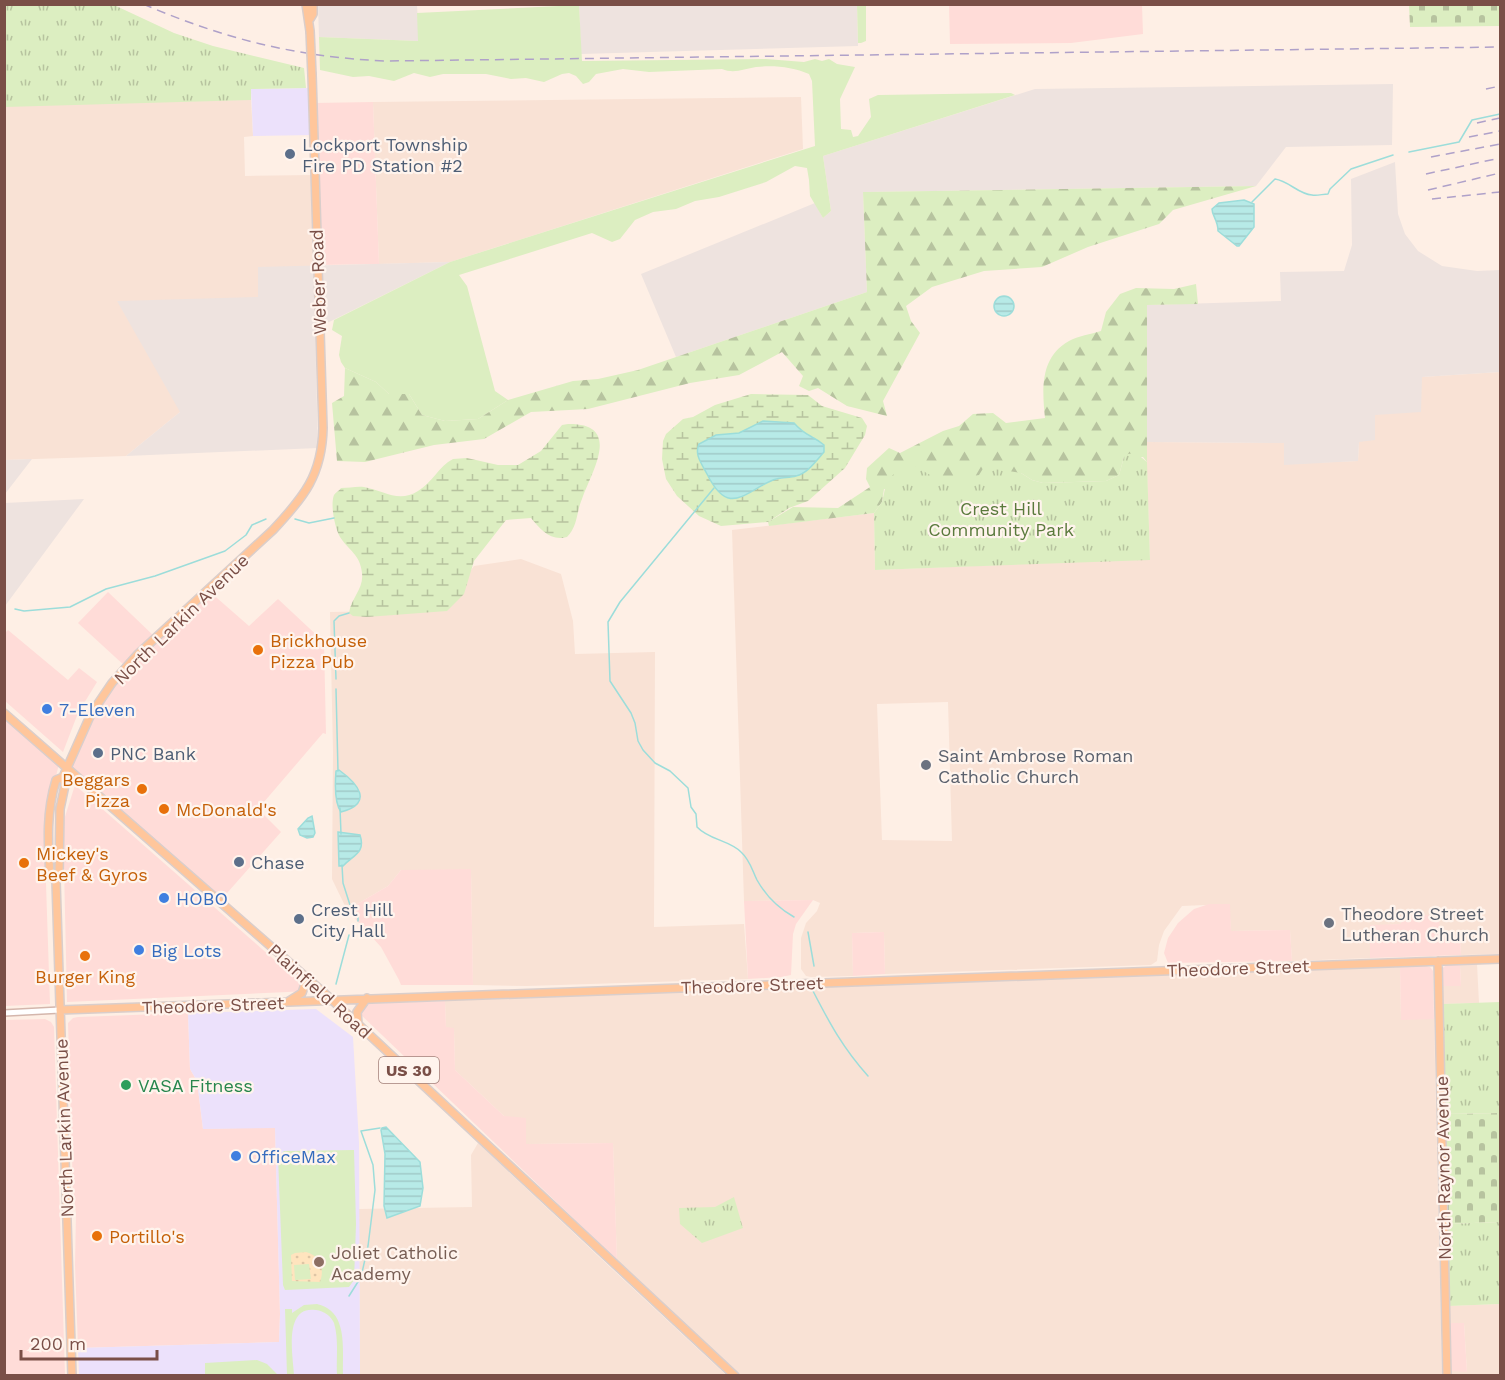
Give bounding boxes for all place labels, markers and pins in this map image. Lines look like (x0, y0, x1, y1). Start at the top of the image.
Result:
place label: Lockport Township Fire PD Station #2 (302, 134, 468, 176)
marker: Lockport Township Fire PD Station #2 (283, 147, 297, 161)
place label: Brickhouse Pizza Pub (270, 630, 367, 672)
marker: Brickhouse Pizza Pub (251, 643, 265, 657)
place label: 7-Eleven (59, 699, 135, 720)
marker: 7-Eleven (40, 702, 54, 716)
place label: PNC Bank (110, 743, 196, 764)
place label: Saint Ambrose Roman Catholic Church (938, 745, 1133, 787)
marker: PNC Bank (91, 746, 105, 760)
marker: Saint Ambrose Roman Catholic Church (919, 758, 933, 772)
place label: Beggars Pizza (62, 769, 130, 811)
marker: Beggars Pizza (135, 782, 149, 796)
place label: McDonald's (176, 799, 277, 820)
marker: McDonald's (157, 802, 171, 816)
place label: Mickey's Beef & Gyros (36, 843, 148, 885)
place label: Chase (251, 852, 305, 873)
marker: Chase (232, 855, 246, 869)
marker: Mickey's Beef & Gyros (17, 856, 31, 870)
place label: HOBO (176, 888, 228, 909)
marker: HOBO (157, 891, 171, 905)
place label: Crest Hill City Hall (311, 899, 393, 941)
place label: Theodore Street Lutheran Church (1341, 903, 1489, 945)
marker: Crest Hill City Hall (292, 912, 306, 926)
marker: Theodore Street Lutheran Church (1322, 916, 1336, 930)
place label: Big Lots (151, 940, 221, 961)
marker: Big Lots (132, 943, 146, 957)
marker: Burger King (78, 949, 92, 963)
place label: Burger King (35, 966, 135, 987)
place label: VASA Fitness (138, 1075, 253, 1096)
marker: VASA Fitness (119, 1078, 133, 1092)
place label: OfficeMax (248, 1146, 336, 1167)
marker: OfficeMax (229, 1149, 243, 1163)
place label: Portillo's (109, 1226, 185, 1247)
marker: Portillo's (90, 1229, 104, 1243)
place label: Joliet Catholic Academy (331, 1242, 458, 1284)
marker: Joliet Catholic Academy (312, 1255, 326, 1269)

